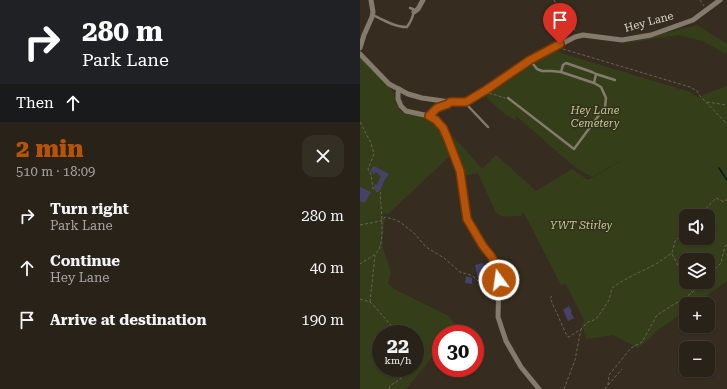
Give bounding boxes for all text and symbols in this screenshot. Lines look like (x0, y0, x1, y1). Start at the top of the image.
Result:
pin (543, 3, 577, 44)
icon: arrive (549, 9, 571, 31)
street label: Hey Lane (623, 9, 675, 35)
text: 280 m (82, 15, 163, 48)
icon: right (16, 16, 68, 68)
text: Park Lane (82, 49, 169, 70)
icon: ahead (62, 92, 84, 114)
text: Then (16, 94, 54, 112)
park label: Hey Lane Cemetery (570, 104, 620, 130)
text: 2 min (16, 135, 83, 163)
button: close (302, 135, 344, 177)
text: 510 m · 18:09 (16, 164, 95, 179)
text: Turn right (50, 200, 129, 218)
icon: right (16, 205, 38, 227)
text: 280 m (301, 207, 344, 225)
map controls (679, 209, 715, 377)
button: sound (679, 209, 715, 245)
text: Park Lane (50, 218, 113, 233)
park label: YWT Stirley (550, 219, 613, 232)
text: Continue (50, 252, 120, 270)
button: layers (679, 253, 715, 289)
icon: ahead (16, 257, 38, 279)
text: 40 m (310, 259, 344, 277)
position arrow (478, 259, 520, 301)
text: Hey Lane (50, 270, 109, 285)
button: + (679, 297, 715, 333)
icon: arrive (16, 309, 38, 331)
text: Arrive at destination (50, 311, 206, 329)
text: 190 m (301, 311, 344, 329)
speed limit sign: 30 (432, 325, 484, 377)
text: 22 (387, 334, 409, 358)
button: − (679, 341, 715, 377)
text: km/h (385, 355, 411, 366)

